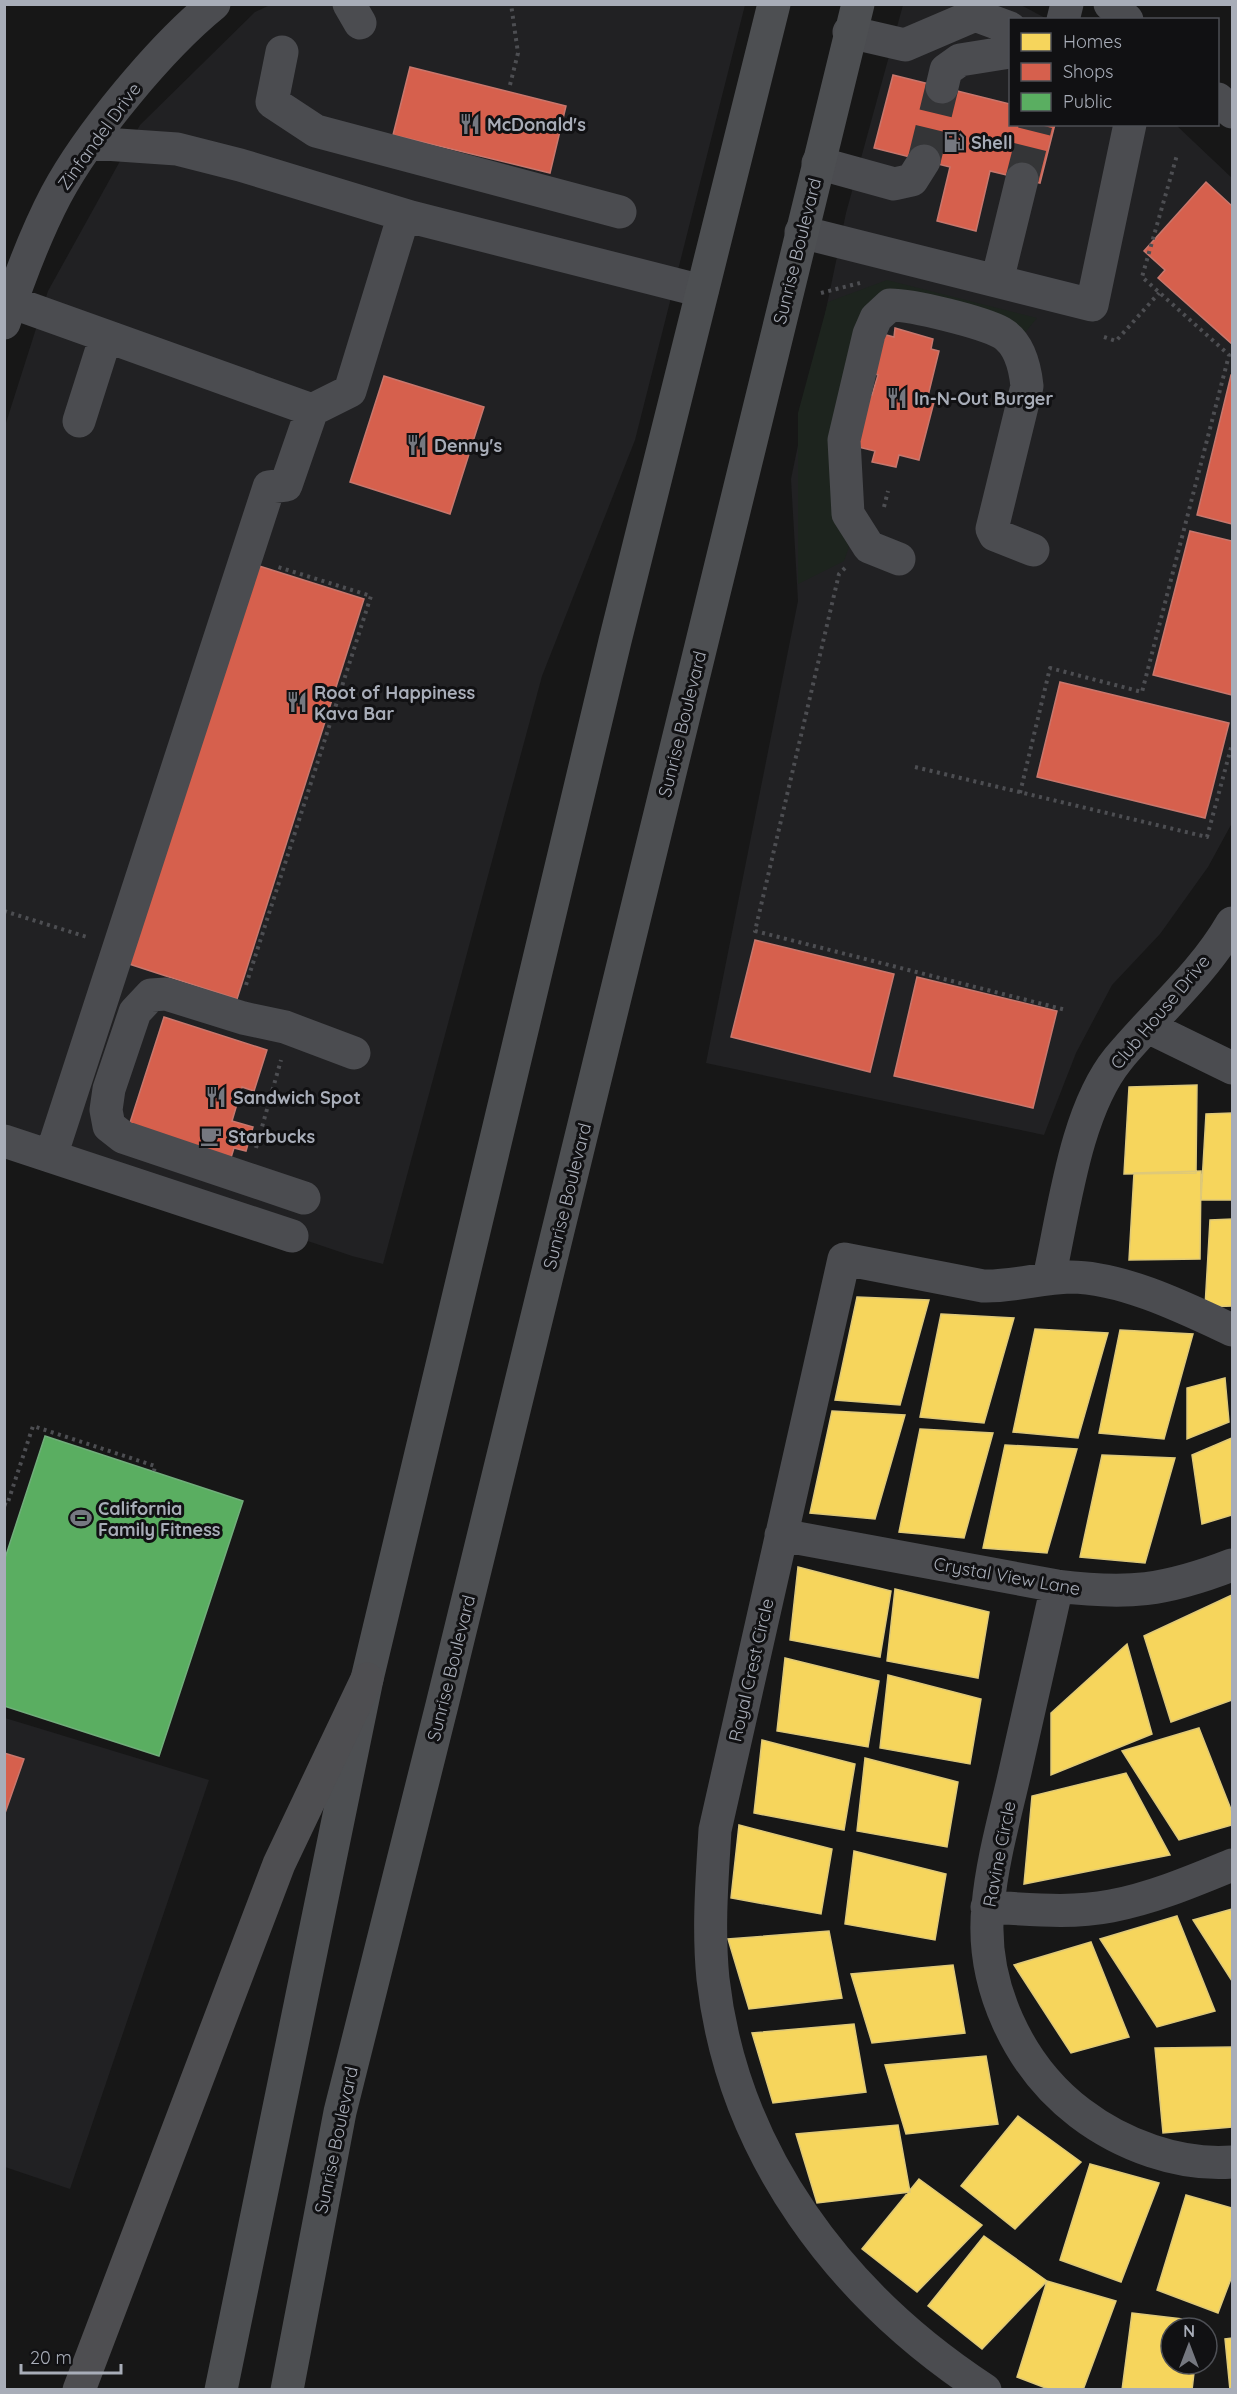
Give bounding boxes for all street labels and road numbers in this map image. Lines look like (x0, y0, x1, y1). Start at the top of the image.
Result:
street label: Zinfandel Drive (52, 78, 146, 194)
street label: Sunrise Boulevard (768, 176, 826, 326)
street label: Sunrise Boulevard (653, 649, 711, 799)
street label: Club House Drive (1105, 950, 1215, 1074)
street label: Sunrise Boulevard (538, 1121, 596, 1271)
street label: Crystal View Lane (932, 1552, 1082, 1600)
street label: Sunrise Boulevard (422, 1593, 480, 1743)
street label: Royal Crest Circle (723, 1596, 779, 1744)
street label: Ravine Circle (977, 1799, 1021, 1909)
street label: Sunrise Boulevard (309, 2064, 363, 2216)

